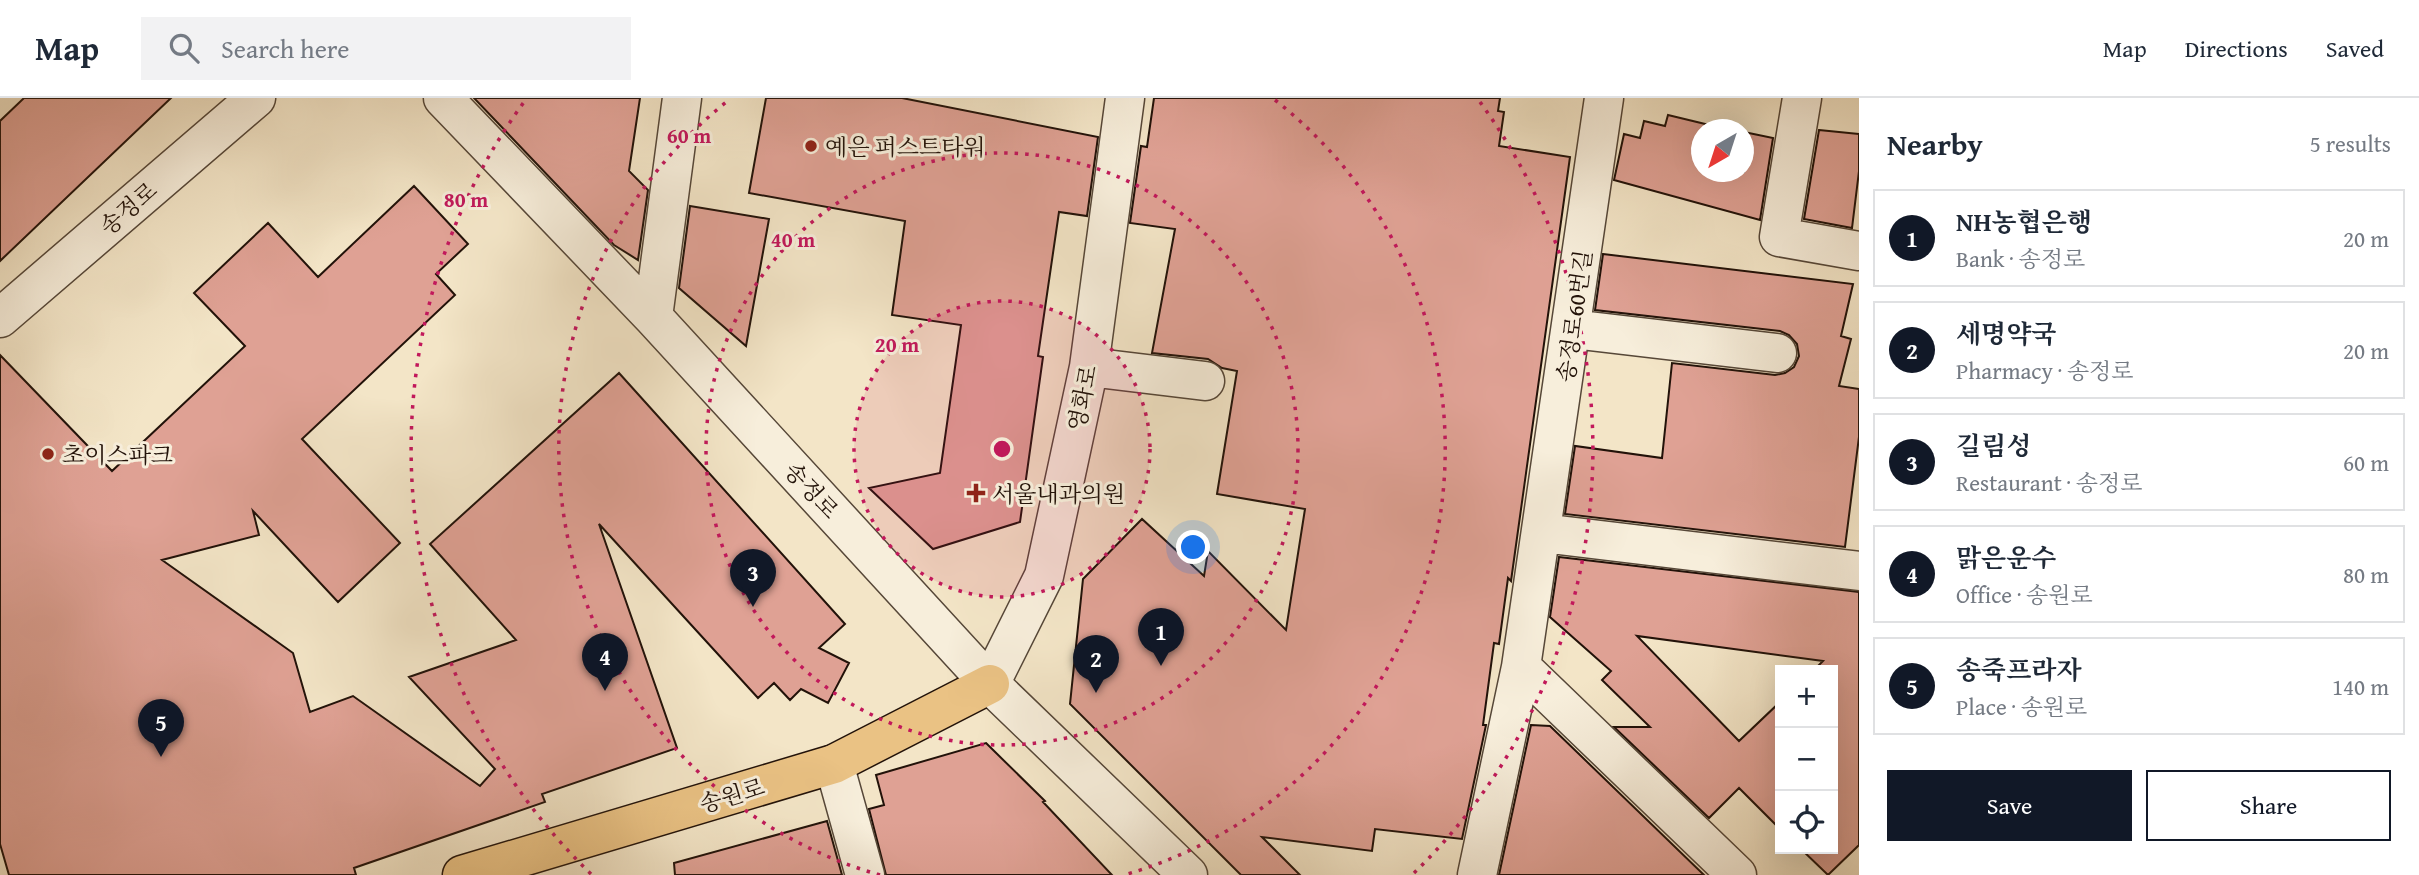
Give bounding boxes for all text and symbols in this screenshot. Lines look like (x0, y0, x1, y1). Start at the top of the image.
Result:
search box (141, 17, 631, 80)
text: Map (35, 24, 99, 72)
icon: search (165, 29, 203, 67)
text: Search here (221, 29, 349, 68)
text: Map (2103, 31, 2147, 66)
text: Directions (2185, 31, 2288, 66)
text: Saved (2326, 31, 2384, 66)
north arrow (1691, 119, 1754, 182)
text: 60 m (667, 120, 711, 151)
text: Nearby (1887, 122, 1983, 166)
text: 5 results (2310, 127, 2391, 160)
place label: 예은 퍼스트타워 (825, 130, 986, 163)
marker: 예은 퍼스트타워 (803, 138, 819, 154)
street label: 송정로 (92, 174, 164, 242)
text: 80 m (444, 184, 488, 215)
text: NH농협은행 (1956, 202, 2092, 241)
text: 1 (1906, 222, 1918, 255)
text: 20 m (2343, 222, 2389, 255)
text: 40 m (771, 224, 815, 255)
text: Bank · 송정로 (1956, 242, 2085, 275)
street label: 송정로60번길 (1548, 248, 1600, 384)
text: 세명약국 (1956, 314, 2056, 353)
text: 20 m (875, 329, 919, 360)
text: 2 (1906, 334, 1918, 367)
text: 20 m (2343, 334, 2389, 367)
text: Pharmacy · 송정로 (1956, 354, 2134, 387)
street label: 영화로 (1059, 362, 1105, 434)
text: 길림성 (1956, 426, 2031, 465)
centre of rings (990, 437, 1014, 461)
place label: 초이스파크 (62, 438, 173, 471)
marker: 초이스파크 (40, 446, 56, 462)
text: 3 (1906, 446, 1918, 479)
text: 60 m (2343, 446, 2389, 479)
street label: 송정로 (777, 454, 847, 526)
text: Restaurant · 송정로 (1956, 466, 2142, 499)
place label: 서울내과의원 (992, 477, 1125, 510)
marker: 서울내과의원 (966, 483, 986, 503)
your location (1176, 530, 1210, 564)
text: 맑은운수 (1956, 538, 2056, 577)
pin: 3 (730, 549, 776, 607)
text: 4 (1906, 558, 1918, 591)
text: 80 m (2343, 558, 2389, 591)
text: Office · 송원로 (1956, 578, 2093, 611)
pin: 1 (1138, 608, 1184, 666)
pin: 4 (582, 633, 628, 691)
pin: 2 (1073, 635, 1119, 693)
text: 송죽프라자 (1956, 650, 2082, 689)
map controls (1775, 665, 1838, 854)
button: + (1775, 665, 1838, 728)
text: 5 (1906, 670, 1918, 703)
text: 140 m (2332, 670, 2389, 703)
text: Place · 송원로 (1956, 690, 2087, 723)
pin: 5 (138, 699, 184, 757)
button: − (1775, 728, 1838, 791)
street label: 송원로 (695, 769, 769, 821)
button: Save (1887, 770, 2132, 841)
button: Share (2146, 770, 2391, 841)
button: locate (1775, 791, 1838, 854)

